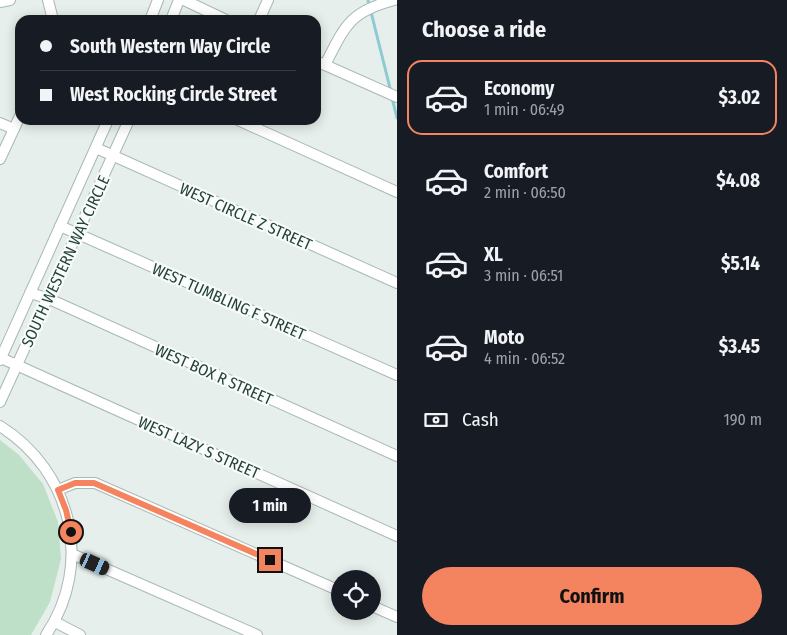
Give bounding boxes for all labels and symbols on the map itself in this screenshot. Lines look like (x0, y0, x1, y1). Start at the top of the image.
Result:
street label: SOUTH WESTERN WAY CIRCLE (17, 172, 114, 350)
street label: WEST CIRCLE Z STREET (177, 179, 315, 254)
street label: WEST TUMBLING F STREET (149, 259, 309, 344)
street label: WEST BOX R STREET (152, 340, 276, 409)
street label: WEST LAZY S STREET (135, 412, 263, 483)
callout: 1 min (229, 488, 311, 522)
route start (60, 521, 82, 543)
route end (259, 549, 281, 571)
car (78, 551, 111, 577)

